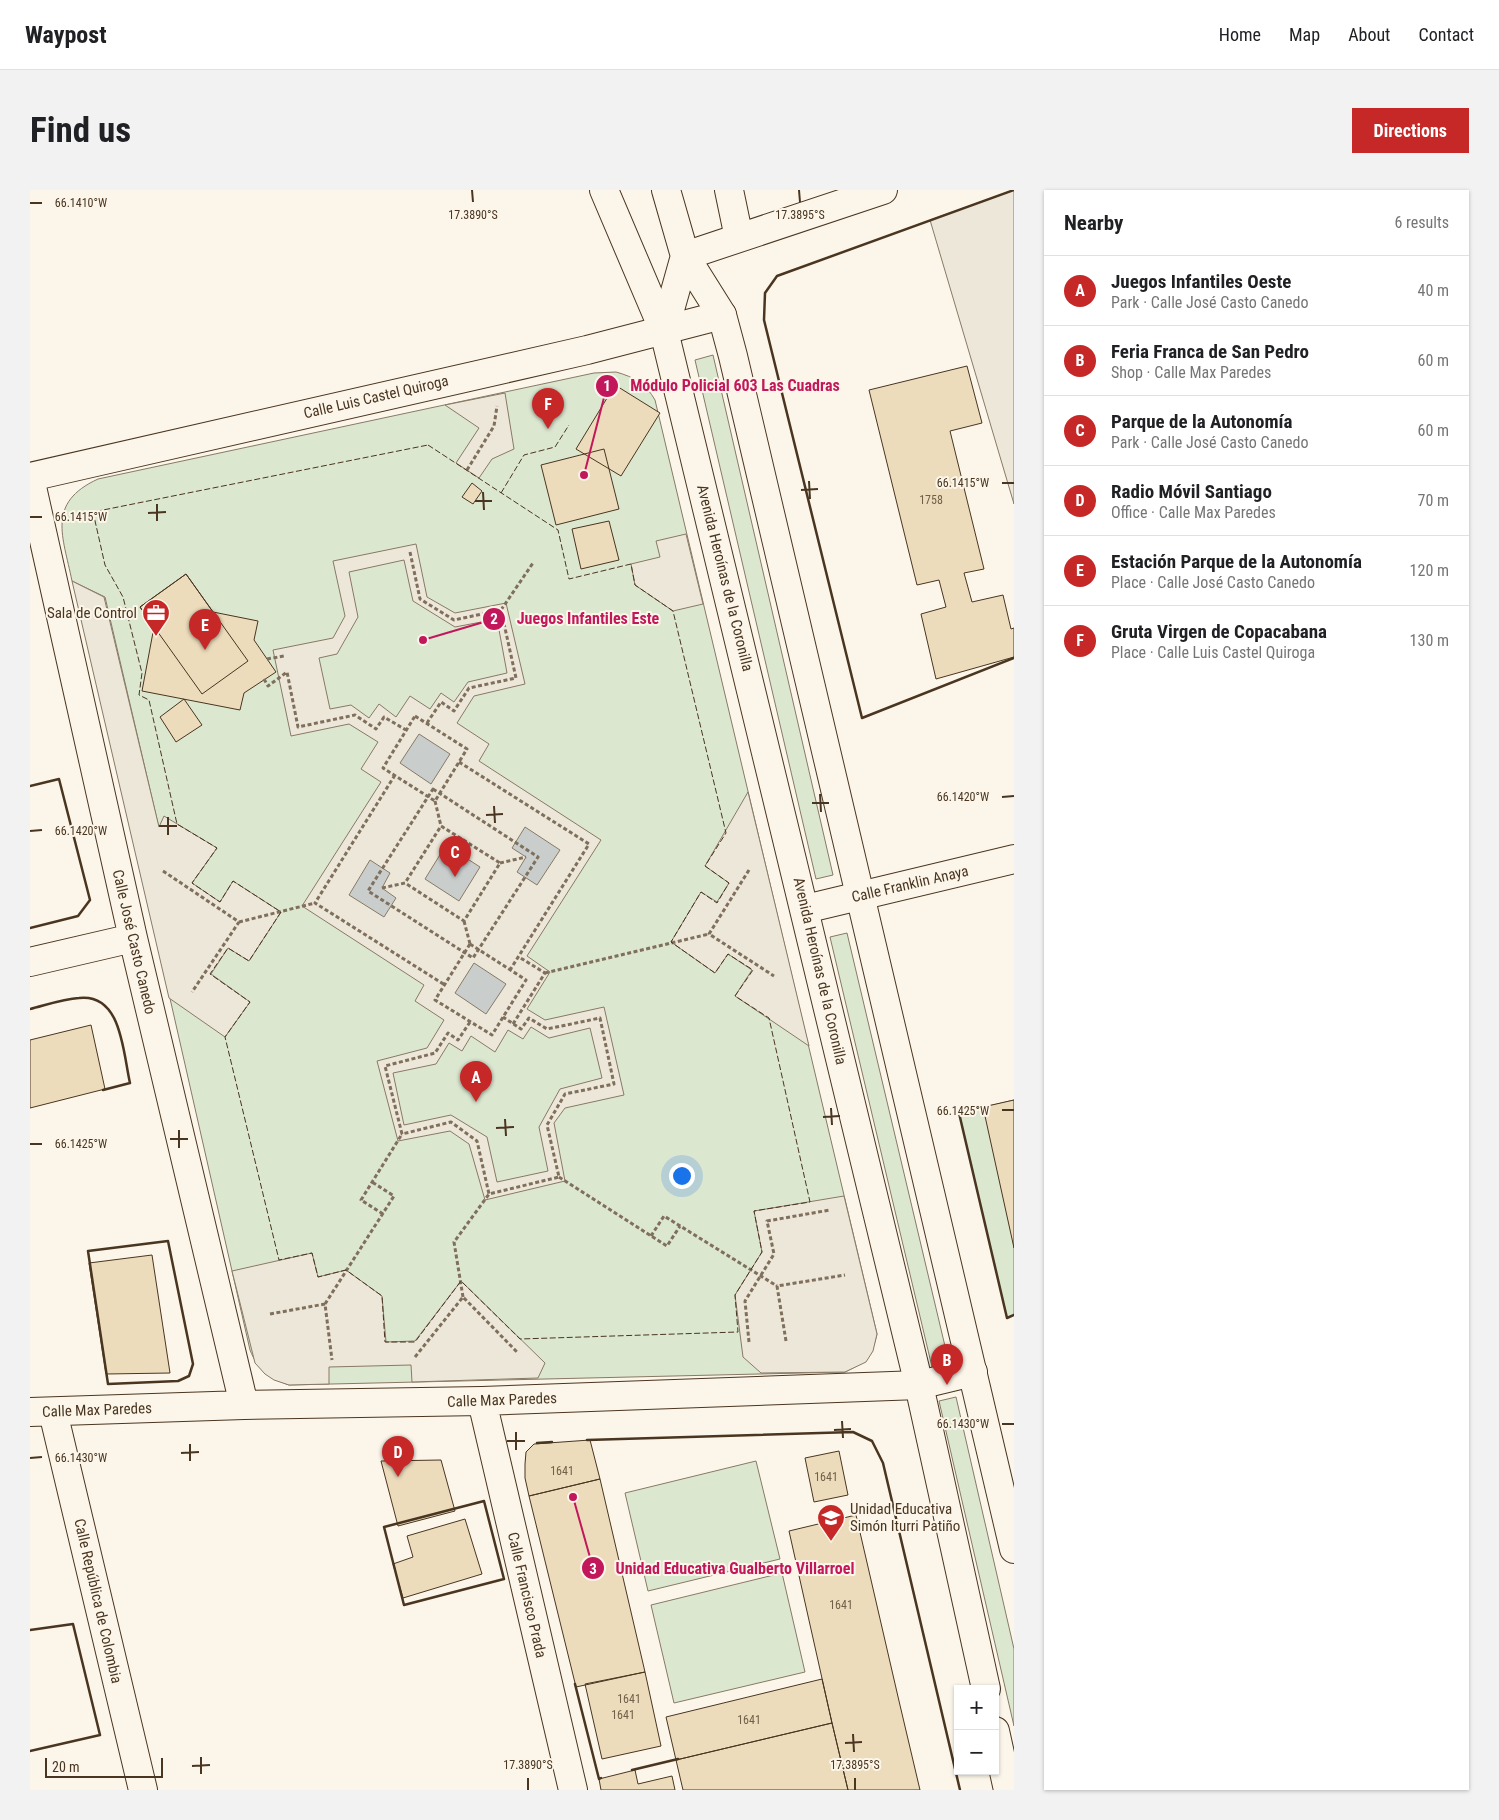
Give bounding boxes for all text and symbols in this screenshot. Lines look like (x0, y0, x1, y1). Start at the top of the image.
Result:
text: Waypost (25, 21, 107, 49)
text: Home (1219, 24, 1261, 45)
text: Map (1289, 24, 1320, 45)
text: About (1348, 24, 1390, 45)
text: Contact (1418, 24, 1474, 45)
button: Directions (1352, 108, 1469, 153)
text: Find us (30, 110, 131, 151)
text: 66.1410°W (55, 196, 107, 210)
text: 17.3890°S (448, 208, 498, 222)
text: 17.3895°S (775, 208, 825, 222)
text: Nearby (1064, 211, 1123, 235)
text: 6 results (1394, 213, 1449, 232)
text: Juegos Infantiles Oeste (1111, 270, 1291, 293)
text: A (1075, 281, 1085, 300)
text: 40 m (1417, 281, 1449, 300)
text: Park · Calle José Casto Canedo (1111, 293, 1309, 312)
text: Feria Franca de San Pedro (1111, 340, 1309, 363)
text: B (1076, 351, 1084, 370)
text: 60 m (1417, 351, 1449, 370)
text: Shop · Calle Max Paredes (1111, 363, 1271, 382)
callout: Módulo Policial 603 Las Cuadras (595, 370, 850, 401)
street label: Calle Luis Castel Quiroga (302, 372, 450, 422)
text: Módulo Policial 603 Las Cuadras (630, 376, 840, 395)
text: 1 (603, 377, 611, 395)
pin: F (532, 388, 564, 429)
text: Parque de la Autonomía (1111, 410, 1292, 433)
text: C (1075, 421, 1085, 440)
text: 60 m (1417, 421, 1449, 440)
text: Park · Calle José Casto Canedo (1111, 433, 1309, 452)
text: 66.1415°W (937, 476, 989, 490)
text: Radio Móvil Santiago (1111, 480, 1272, 503)
street label: Avenida Heroínas de la Coronilla (693, 483, 757, 673)
text: D (1075, 491, 1085, 510)
text: 70 m (1417, 491, 1449, 510)
house number: 1758 (919, 493, 943, 507)
text: Office · Calle Max Paredes (1111, 503, 1276, 522)
text: 66.1415°W (55, 510, 107, 524)
text: Estación Parque de la Autonomía (1111, 550, 1362, 573)
text: E (1076, 561, 1084, 580)
text: 120 m (1410, 561, 1449, 580)
text: Place · Calle José Casto Canedo (1111, 573, 1315, 592)
office icon: Sala de Control (141, 598, 171, 637)
callout: Juegos Infantiles Este (482, 603, 669, 634)
place label: Sala de Control (47, 604, 137, 622)
pin: E (189, 609, 221, 650)
text: Juegos Infantiles Este (517, 609, 660, 628)
text: 2 (490, 610, 498, 628)
text: Gruta Virgen de Copacabana (1111, 620, 1327, 643)
text: F (1076, 631, 1084, 650)
text: 130 m (1410, 631, 1449, 650)
text: Place · Calle Luis Castel Quiroga (1111, 643, 1315, 662)
text: 66.1420°W (937, 790, 989, 804)
text: 66.1420°W (55, 824, 107, 838)
pin: C (439, 836, 471, 877)
street label: Calle Franklin Anaya (850, 862, 970, 906)
street label: Calle José Casto Canedo (109, 868, 159, 1016)
street label: Avenida Heroínas de la Coronilla (790, 876, 850, 1066)
pin: A (460, 1061, 492, 1102)
text: 66.1425°W (937, 1104, 989, 1118)
text: 66.1425°W (55, 1137, 107, 1151)
your location (669, 1163, 695, 1189)
pin: B (931, 1344, 963, 1385)
street label: Calle Max Paredes (447, 1389, 557, 1411)
street label: Calle Max Paredes (42, 1399, 152, 1421)
text: 66.1430°W (937, 1417, 989, 1431)
pin: D (382, 1436, 414, 1477)
text: 66.1430°W (55, 1451, 107, 1465)
house number: 1641 (550, 1464, 574, 1478)
house number: 1641 (814, 1470, 838, 1484)
place label: Unidad Educativa Simón Iturri Patiño (850, 1500, 960, 1535)
school or university icon: Unidad Educativa Simón Iturri Patiño (816, 1503, 846, 1542)
street label: Calle República de Colombia (70, 1517, 126, 1685)
street label: Calle Francisco Prada (504, 1530, 550, 1660)
callout: Unidad Educativa Gualberto Villarroel (580, 1553, 864, 1584)
text: Unidad Educativa Gualberto Villarroel (616, 1559, 854, 1578)
text: 3 (589, 1560, 597, 1578)
house number: 1641 (829, 1598, 853, 1612)
map controls (954, 1685, 999, 1775)
button: + (954, 1685, 999, 1730)
house number: 1641 (617, 1692, 641, 1706)
house number: 1641 (611, 1708, 635, 1722)
house number: 1641 (737, 1713, 761, 1727)
button: − (954, 1730, 999, 1775)
scale bar (45, 1755, 162, 1778)
text: 17.3890°S (503, 1758, 553, 1772)
text: 17.3895°S (830, 1758, 880, 1772)
text: 20 m (52, 1759, 80, 1775)

